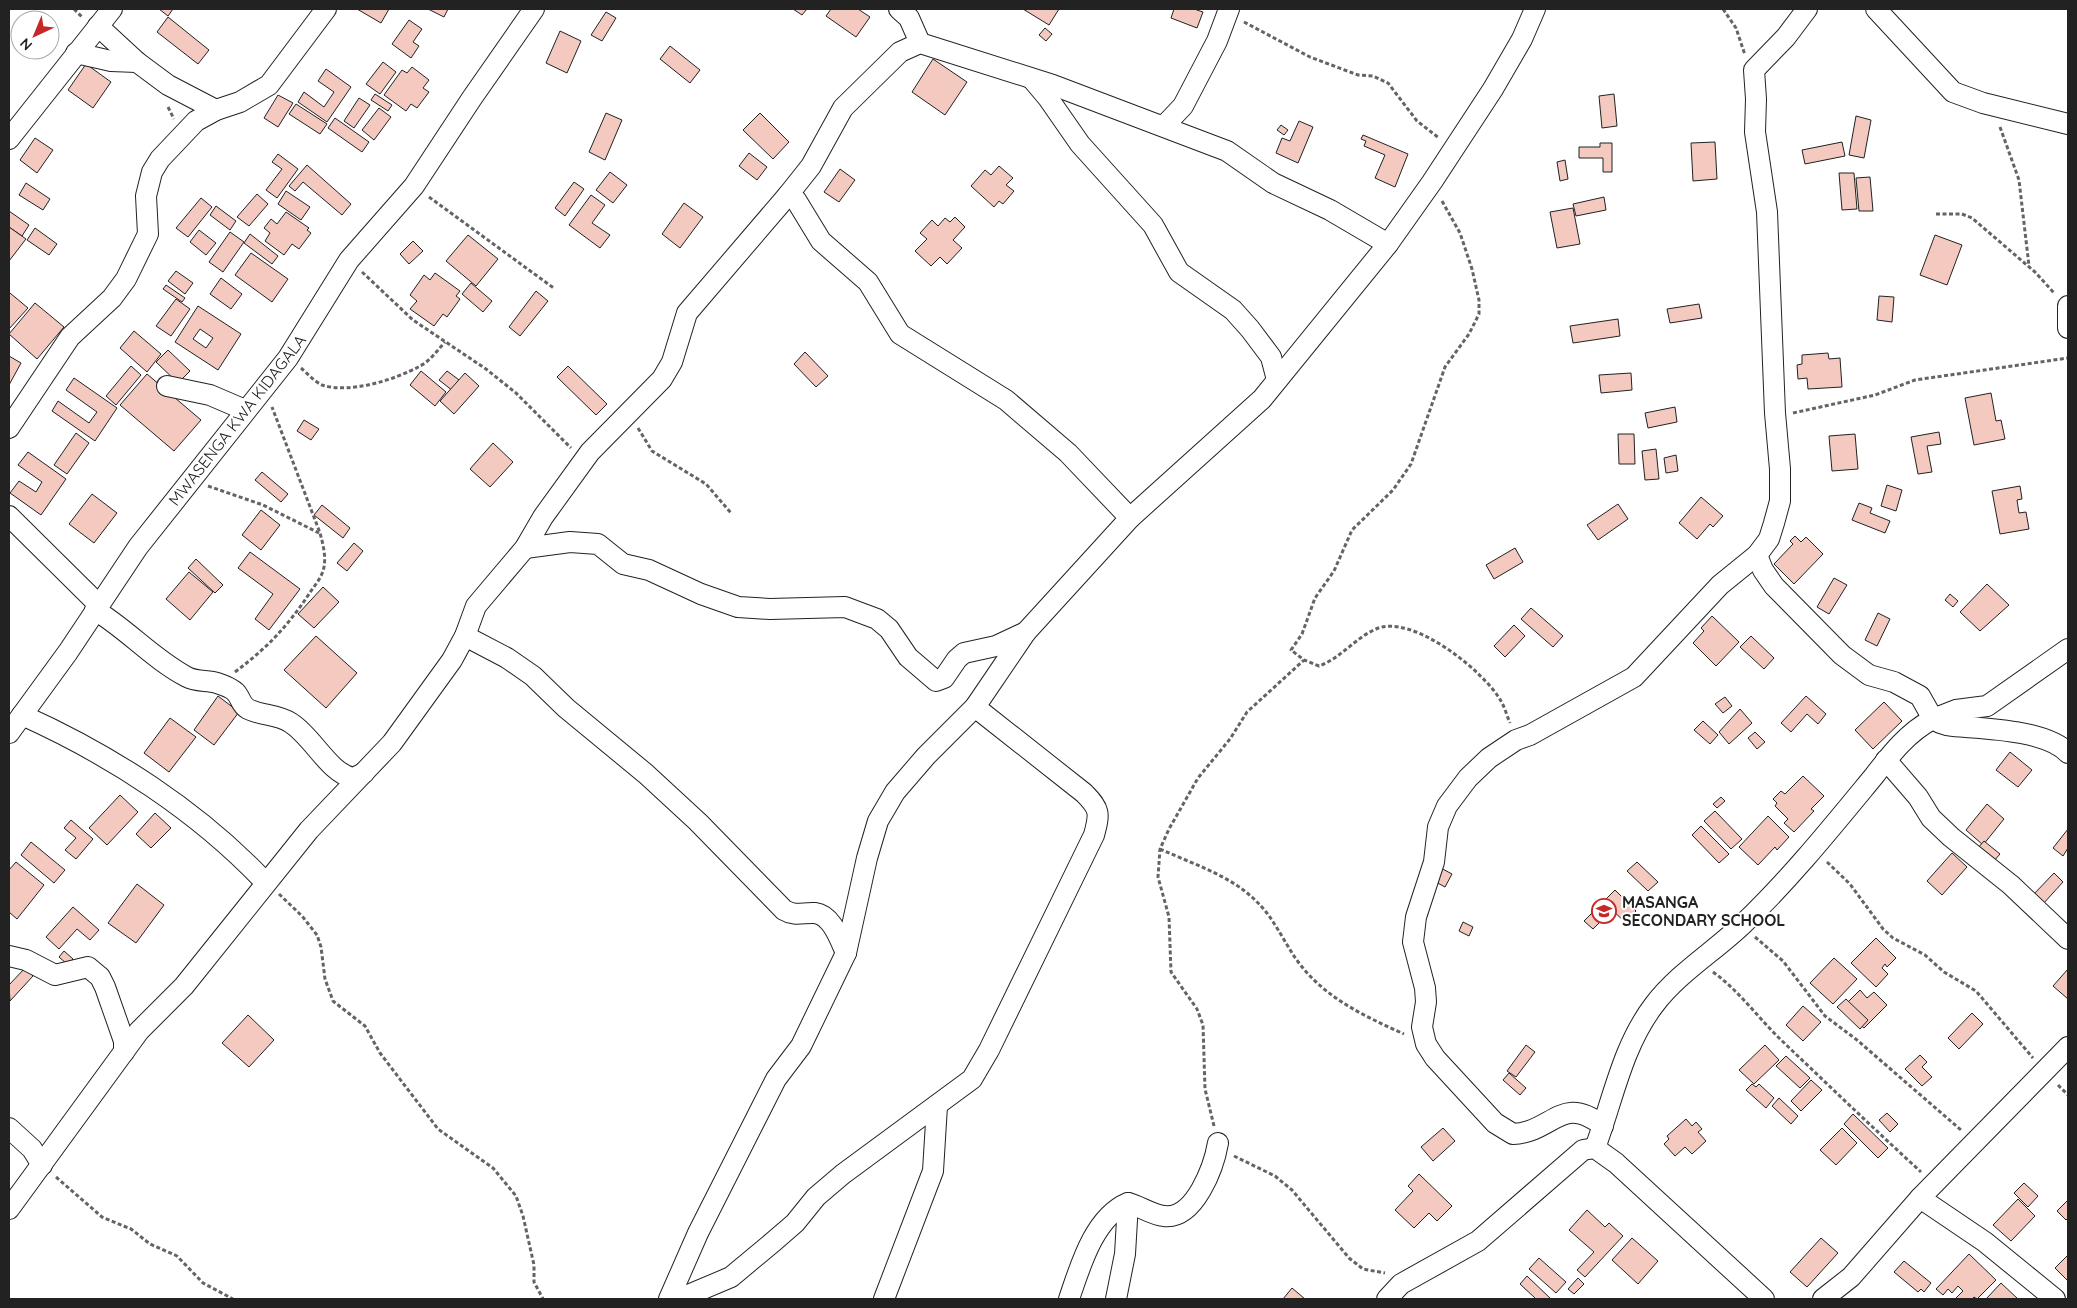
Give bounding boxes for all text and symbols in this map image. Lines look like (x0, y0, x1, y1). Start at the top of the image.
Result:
north arrow (10, 10, 60, 60)
text: N (16, 34, 36, 54)
street label: MWASENGA KWA KIDAGALA (164, 330, 310, 510)
place label: MASANGA SECONDARY SCHOOL (1622, 892, 1785, 930)
school or university icon: MASANGA SECONDARY SCHOOL (1591, 898, 1617, 924)

